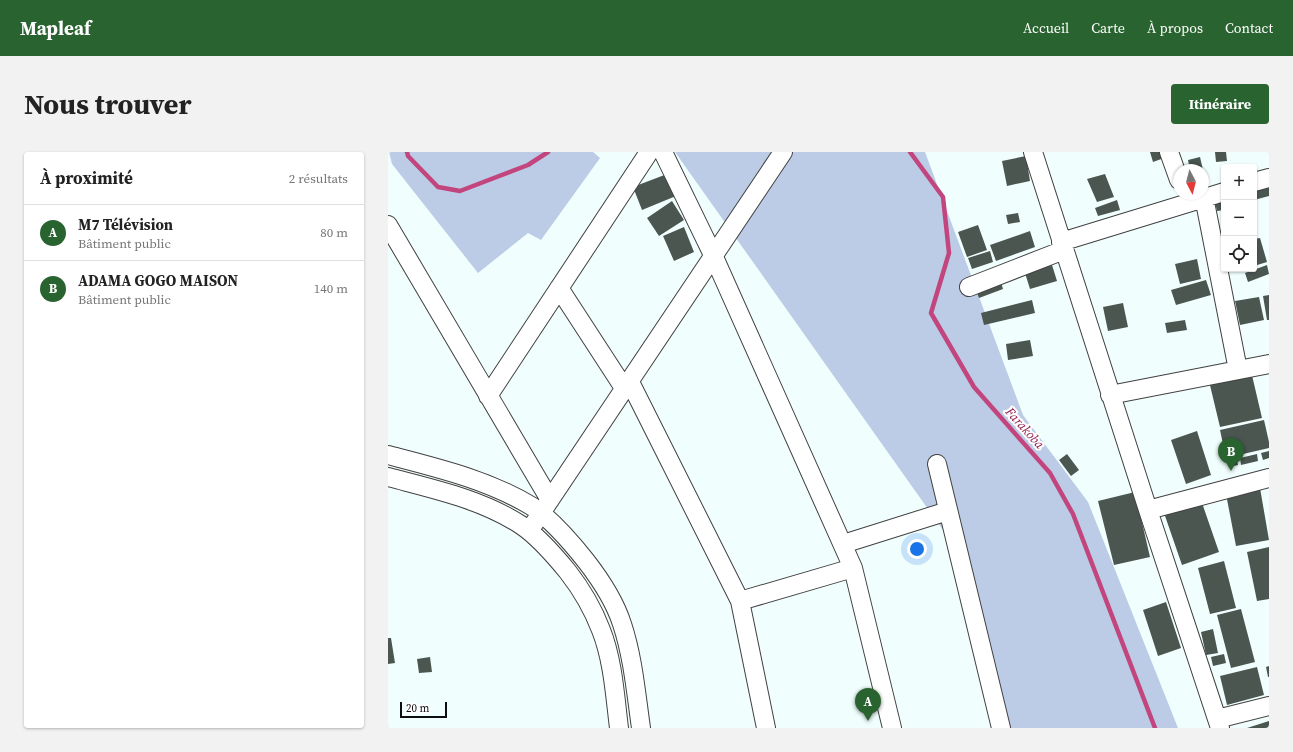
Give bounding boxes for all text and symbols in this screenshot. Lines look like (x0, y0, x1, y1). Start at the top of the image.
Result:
text: Mapleaf (20, 15, 91, 41)
text: Accueil (1023, 18, 1069, 38)
text: Carte (1091, 18, 1125, 38)
text: À propos (1147, 18, 1203, 38)
text: Contact (1225, 18, 1273, 38)
button: Itinéraire (1171, 84, 1269, 124)
text: Nous trouver (24, 85, 191, 123)
north arrow (1173, 164, 1209, 200)
map controls (1221, 164, 1257, 272)
button: + (1221, 164, 1257, 200)
text: À proximité (40, 166, 133, 190)
text: 2 résultats (289, 170, 348, 187)
button: − (1221, 200, 1257, 236)
text: M7 Télévision (78, 214, 173, 235)
text: A (49, 224, 57, 241)
text: 80 m (320, 224, 348, 241)
text: Bâtiment public (78, 235, 171, 252)
button: locate (1221, 236, 1257, 272)
text: ADAMA GOGO MAISON (78, 270, 238, 291)
text: B (49, 280, 57, 297)
text: 140 m (314, 280, 348, 297)
text: Bâtiment public (78, 291, 171, 308)
water label: Farakoba (1001, 403, 1048, 452)
pin: B (1218, 438, 1244, 471)
your location (907, 539, 927, 559)
pin: A (855, 688, 881, 721)
scale bar (400, 700, 447, 719)
text: 20 m (406, 701, 429, 716)

